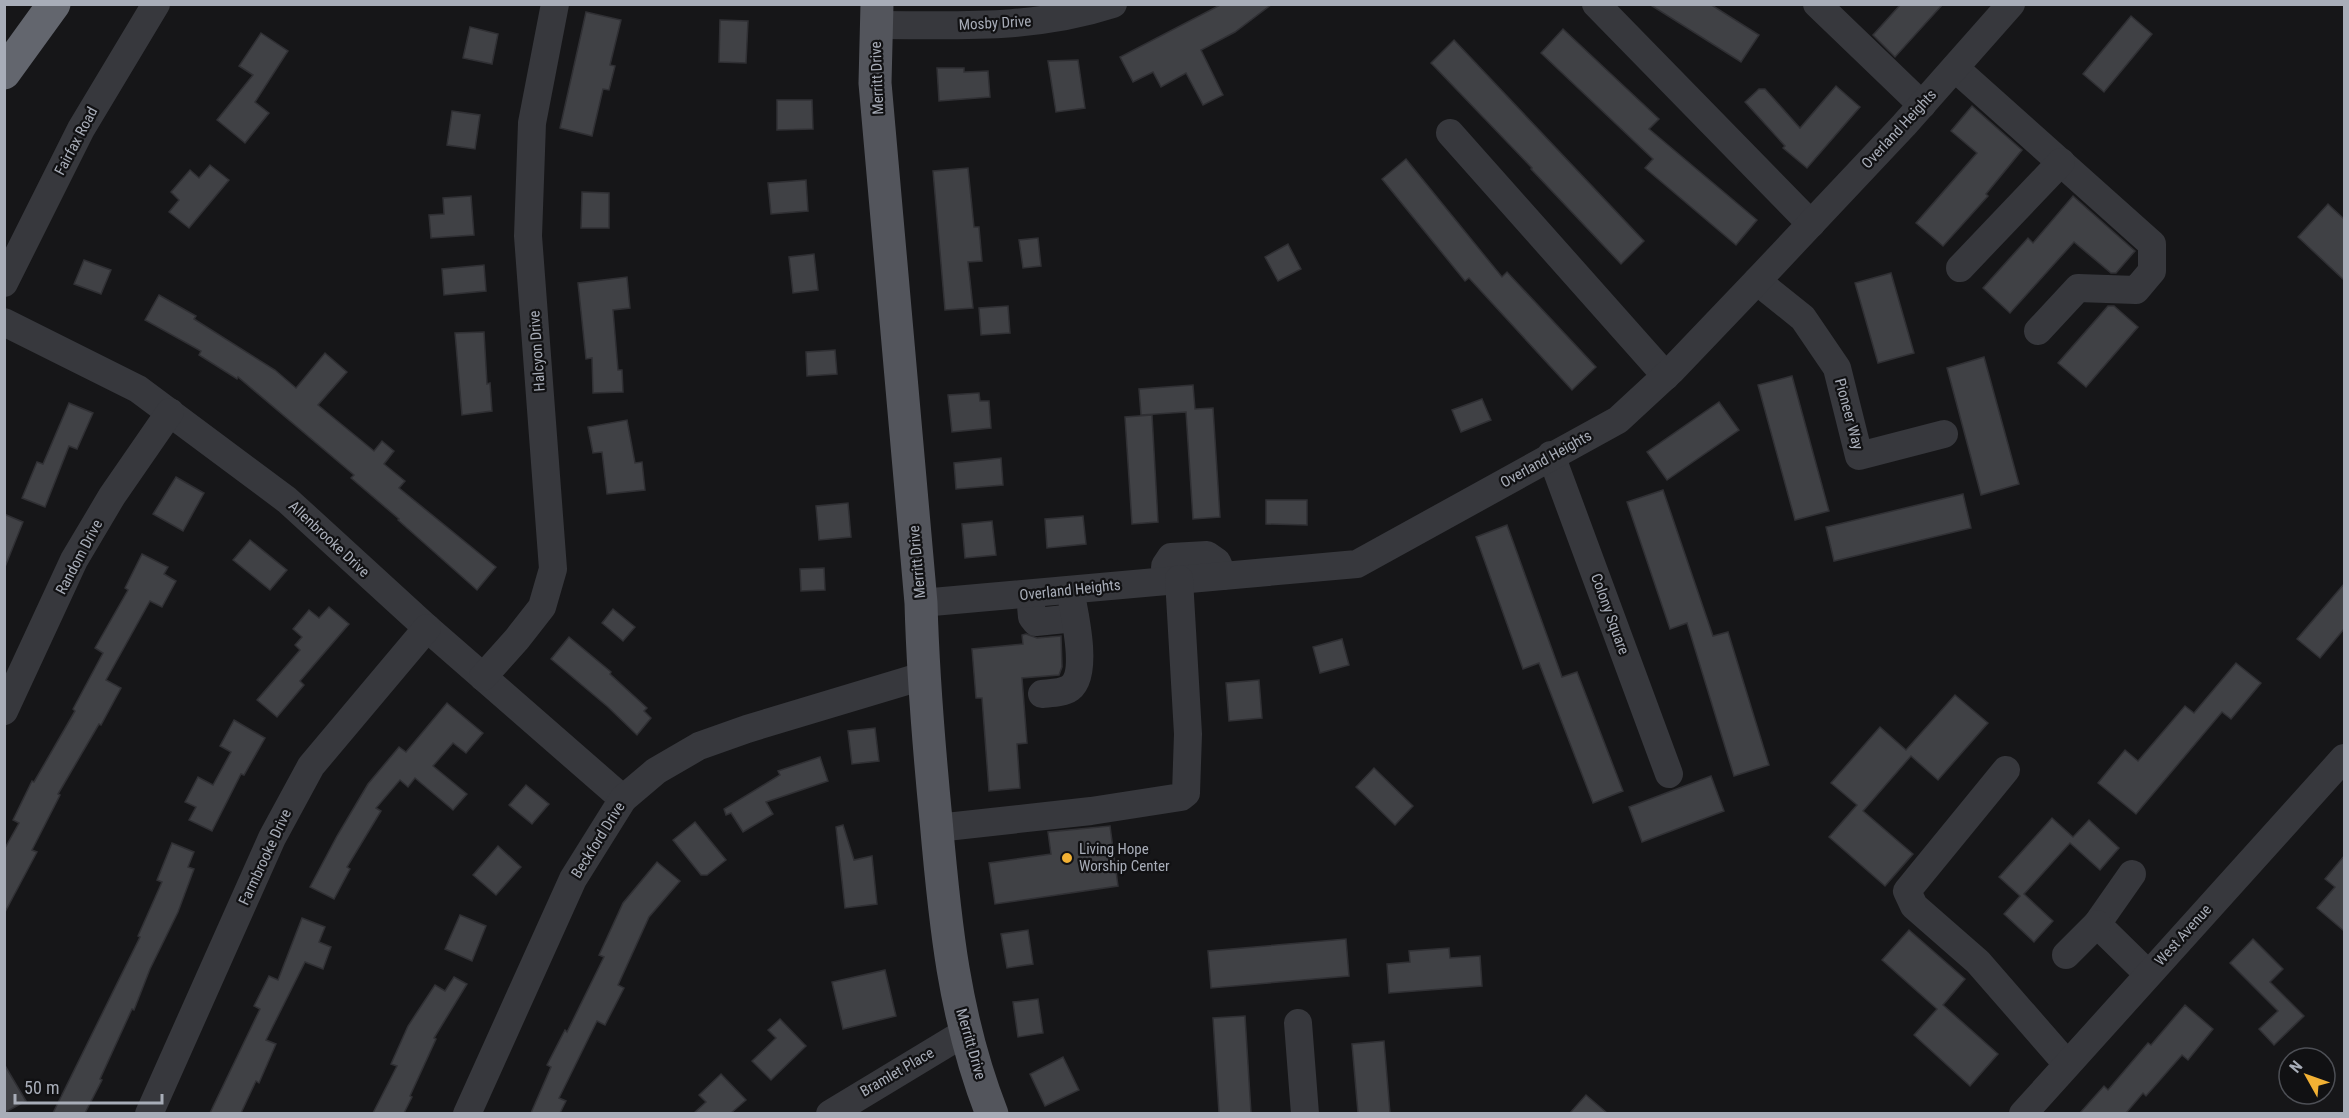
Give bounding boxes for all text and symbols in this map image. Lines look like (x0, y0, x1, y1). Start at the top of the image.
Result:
street label: Mosby Drive (958, 12, 1032, 34)
street label: Merritt Drive (867, 41, 887, 115)
street label: Overland Heights (1858, 86, 1940, 172)
street label: Fairfax Road (51, 104, 101, 178)
street label: Halcyon Drive (525, 310, 549, 392)
street label: Pioneer Way (1831, 376, 1867, 452)
street label: Overland Heights (1497, 426, 1595, 491)
street label: Allenbrooke Drive (285, 497, 373, 581)
street label: Random Drive (52, 517, 106, 597)
street label: Merritt Drive (905, 525, 929, 599)
street label: Colony Square (1587, 571, 1633, 657)
street label: Overland Heights (1019, 576, 1122, 604)
street label: Beckford Drive (567, 799, 629, 881)
street label: Farmbrooke Drive (235, 806, 295, 908)
place label: Living Hope Worship Center (1079, 840, 1170, 875)
marker: Living Hope Worship Center (1060, 851, 1074, 865)
street label: West Avenue (2151, 901, 2215, 969)
street label: Merritt Drive (952, 1006, 990, 1082)
street label: Bramlet Place (857, 1044, 937, 1100)
north arrow (2277, 1046, 2337, 1106)
text: N (2285, 1057, 2306, 1077)
scale bar (15, 1067, 162, 1105)
text: 50 m (24, 1077, 59, 1098)

